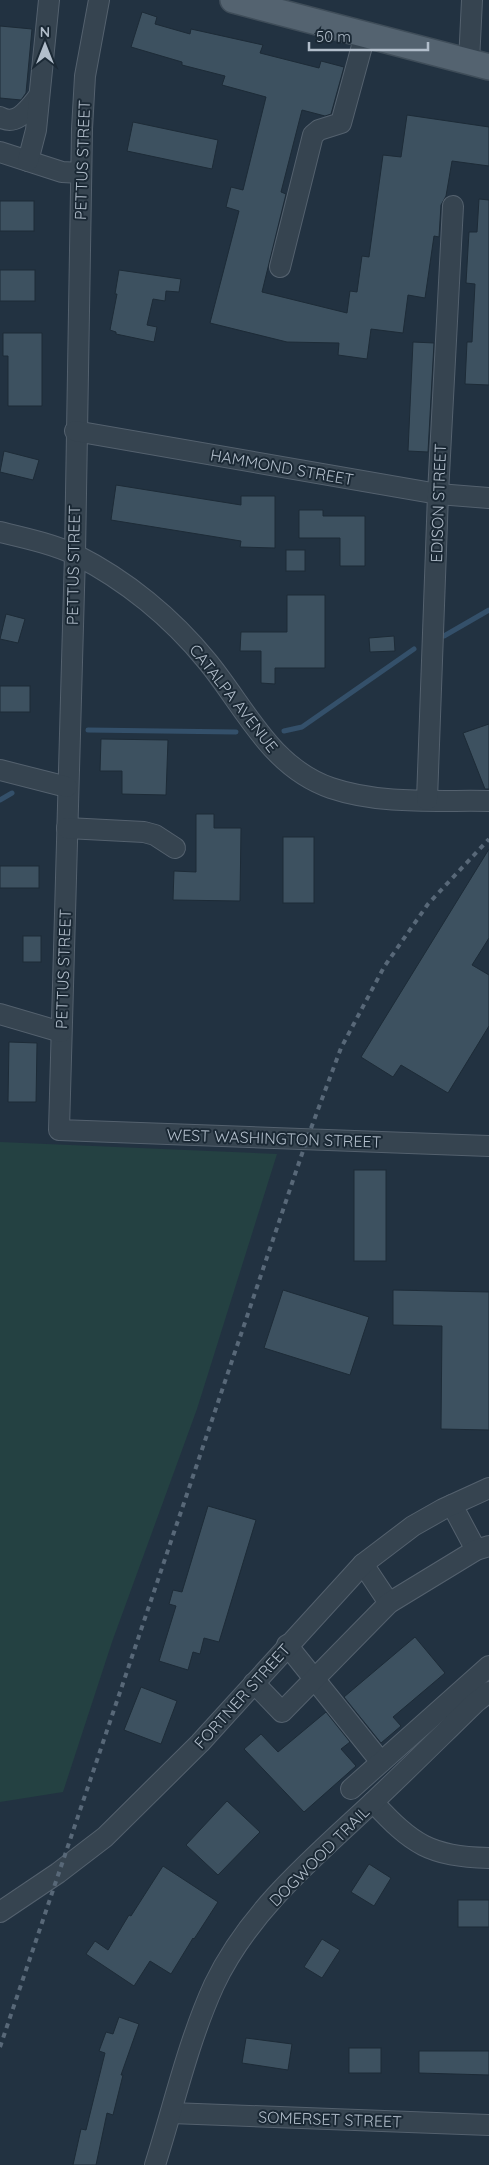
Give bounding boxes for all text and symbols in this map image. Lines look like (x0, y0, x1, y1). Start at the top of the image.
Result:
north arrow (20, 20, 70, 70)
scale bar (309, 20, 428, 52)
text: N (40, 23, 50, 41)
text: 50 m (316, 27, 351, 46)
street label: PETTUS STREET (70, 99, 94, 220)
street label: EDISON STREET (426, 443, 450, 563)
street label: HAMMOND STREET (209, 445, 356, 490)
street label: PETTUS STREET (62, 504, 84, 625)
street label: CATALPA AVENUE (185, 640, 283, 756)
street label: PETTUS STREET (51, 908, 75, 1029)
street label: WEST WASHINGTON STREET (166, 1124, 382, 1152)
street label: FORTNER STREET (190, 1639, 295, 1753)
street label: DOGWOOD TRAIL (265, 1801, 374, 1910)
street label: SOMERSET STREET (258, 2106, 402, 2132)

